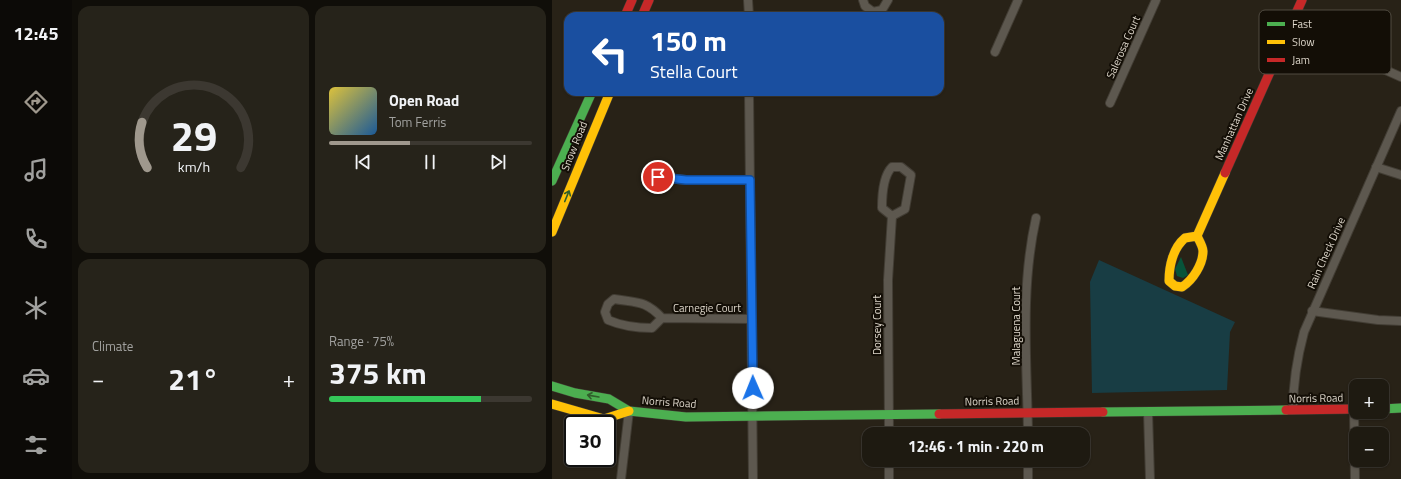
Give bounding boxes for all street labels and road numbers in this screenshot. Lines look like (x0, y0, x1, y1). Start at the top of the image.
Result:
street label: Salerosa Court (1102, 13, 1144, 81)
street label: Manhattan Drive (1211, 85, 1257, 163)
street label: Snow Road (557, 119, 591, 173)
street label: Rain Check Drive (1303, 214, 1349, 291)
street label: Malaguena Court (1008, 286, 1024, 365)
street label: Dorsey Court (869, 295, 885, 355)
street label: Carnegie Court (673, 300, 741, 316)
street label: Norris Road (1289, 390, 1344, 406)
street label: Norris Road (641, 392, 697, 412)
street label: Norris Road (965, 393, 1020, 409)

